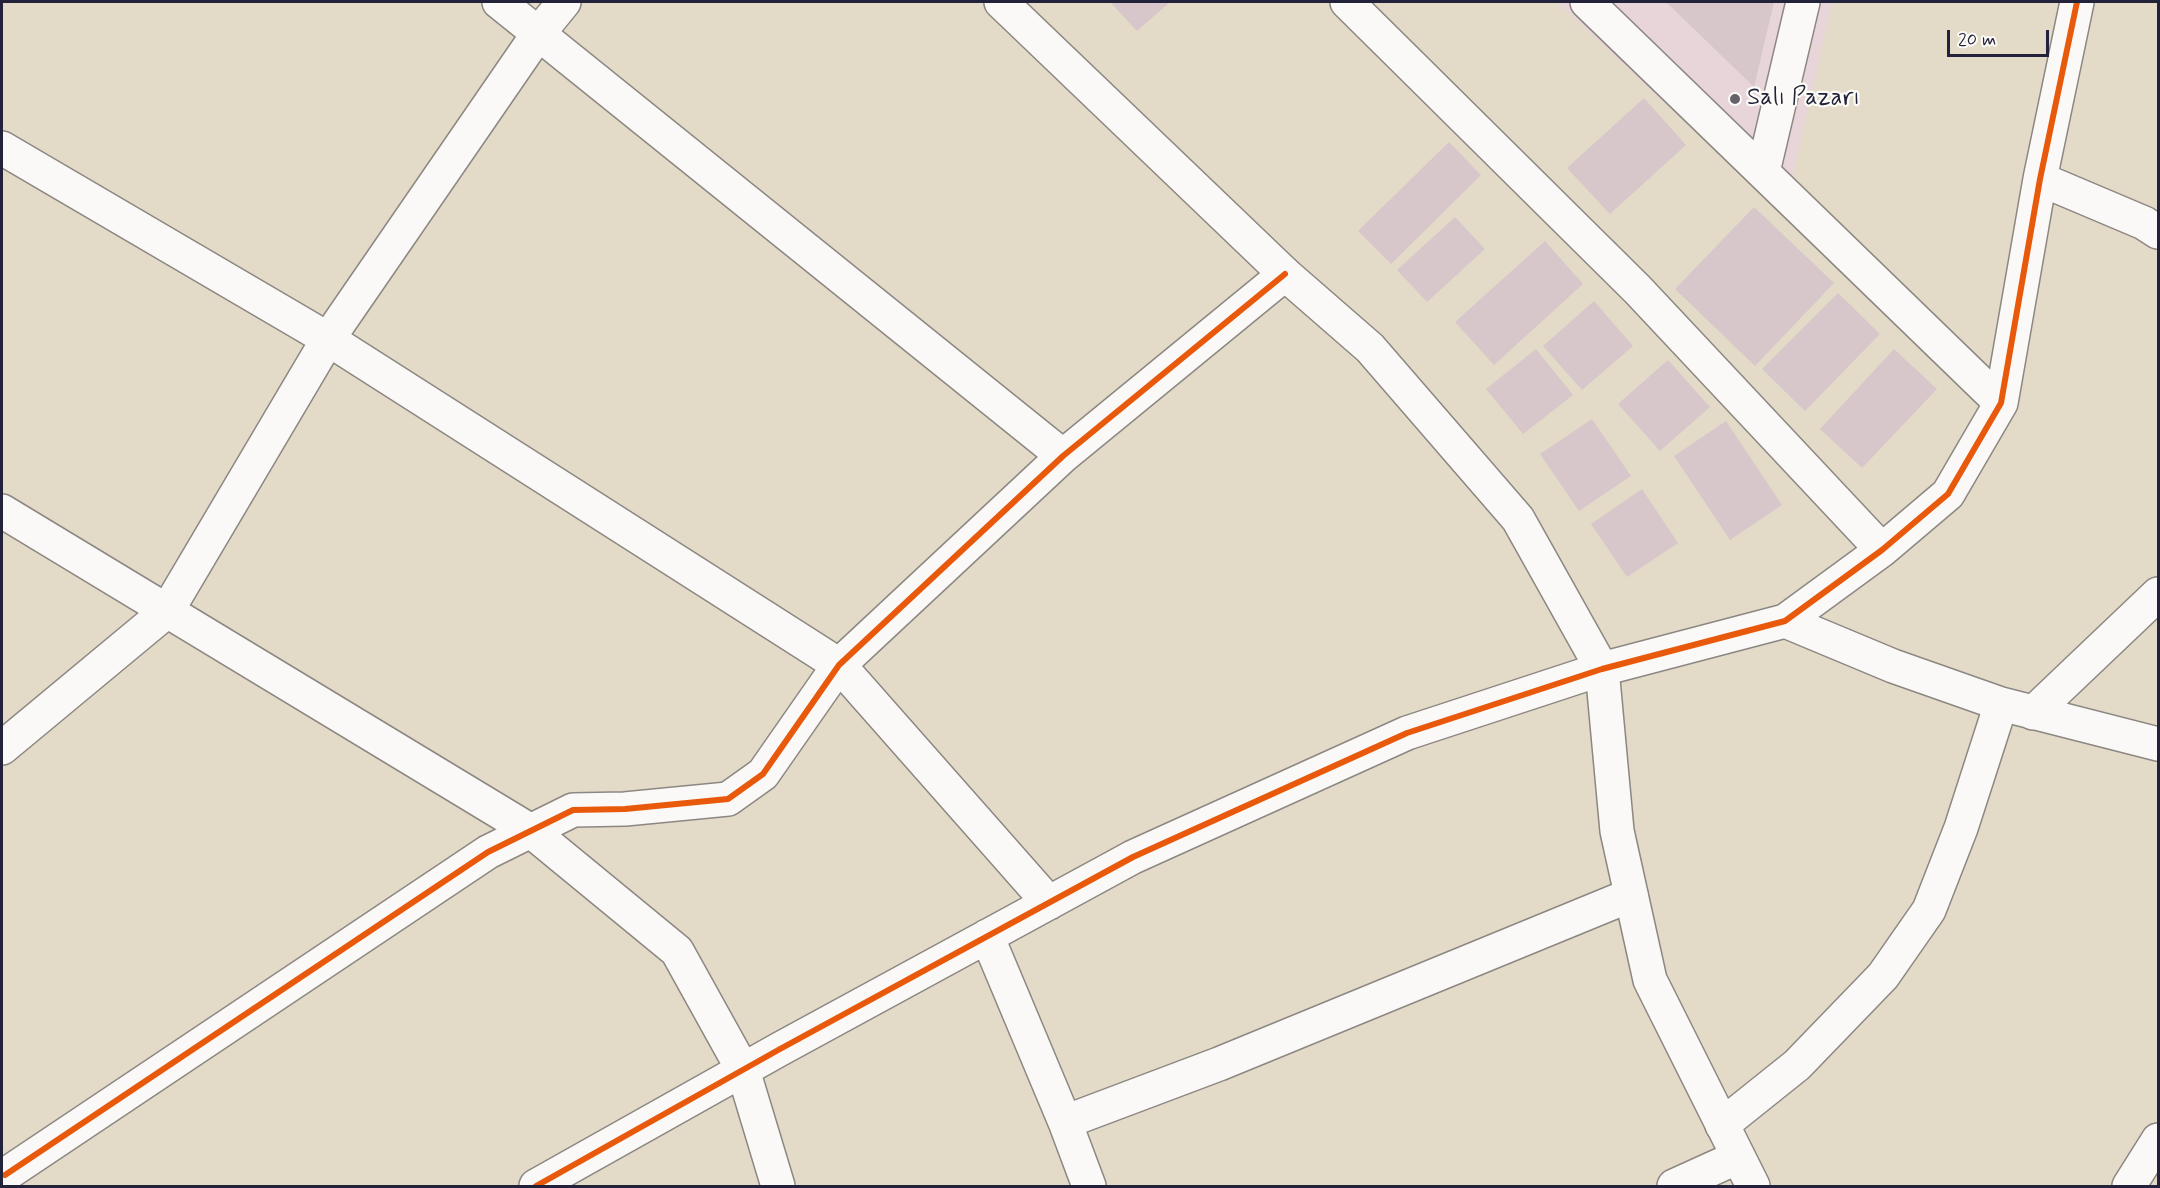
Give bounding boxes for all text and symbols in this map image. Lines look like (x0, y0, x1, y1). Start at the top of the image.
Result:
scale bar (1950, 18, 2052, 56)
text: 20 m (1958, 28, 1996, 52)
place label: Salı Pazarı (1747, 85, 1860, 113)
marker: Salı Pazarı (1728, 92, 1742, 106)

